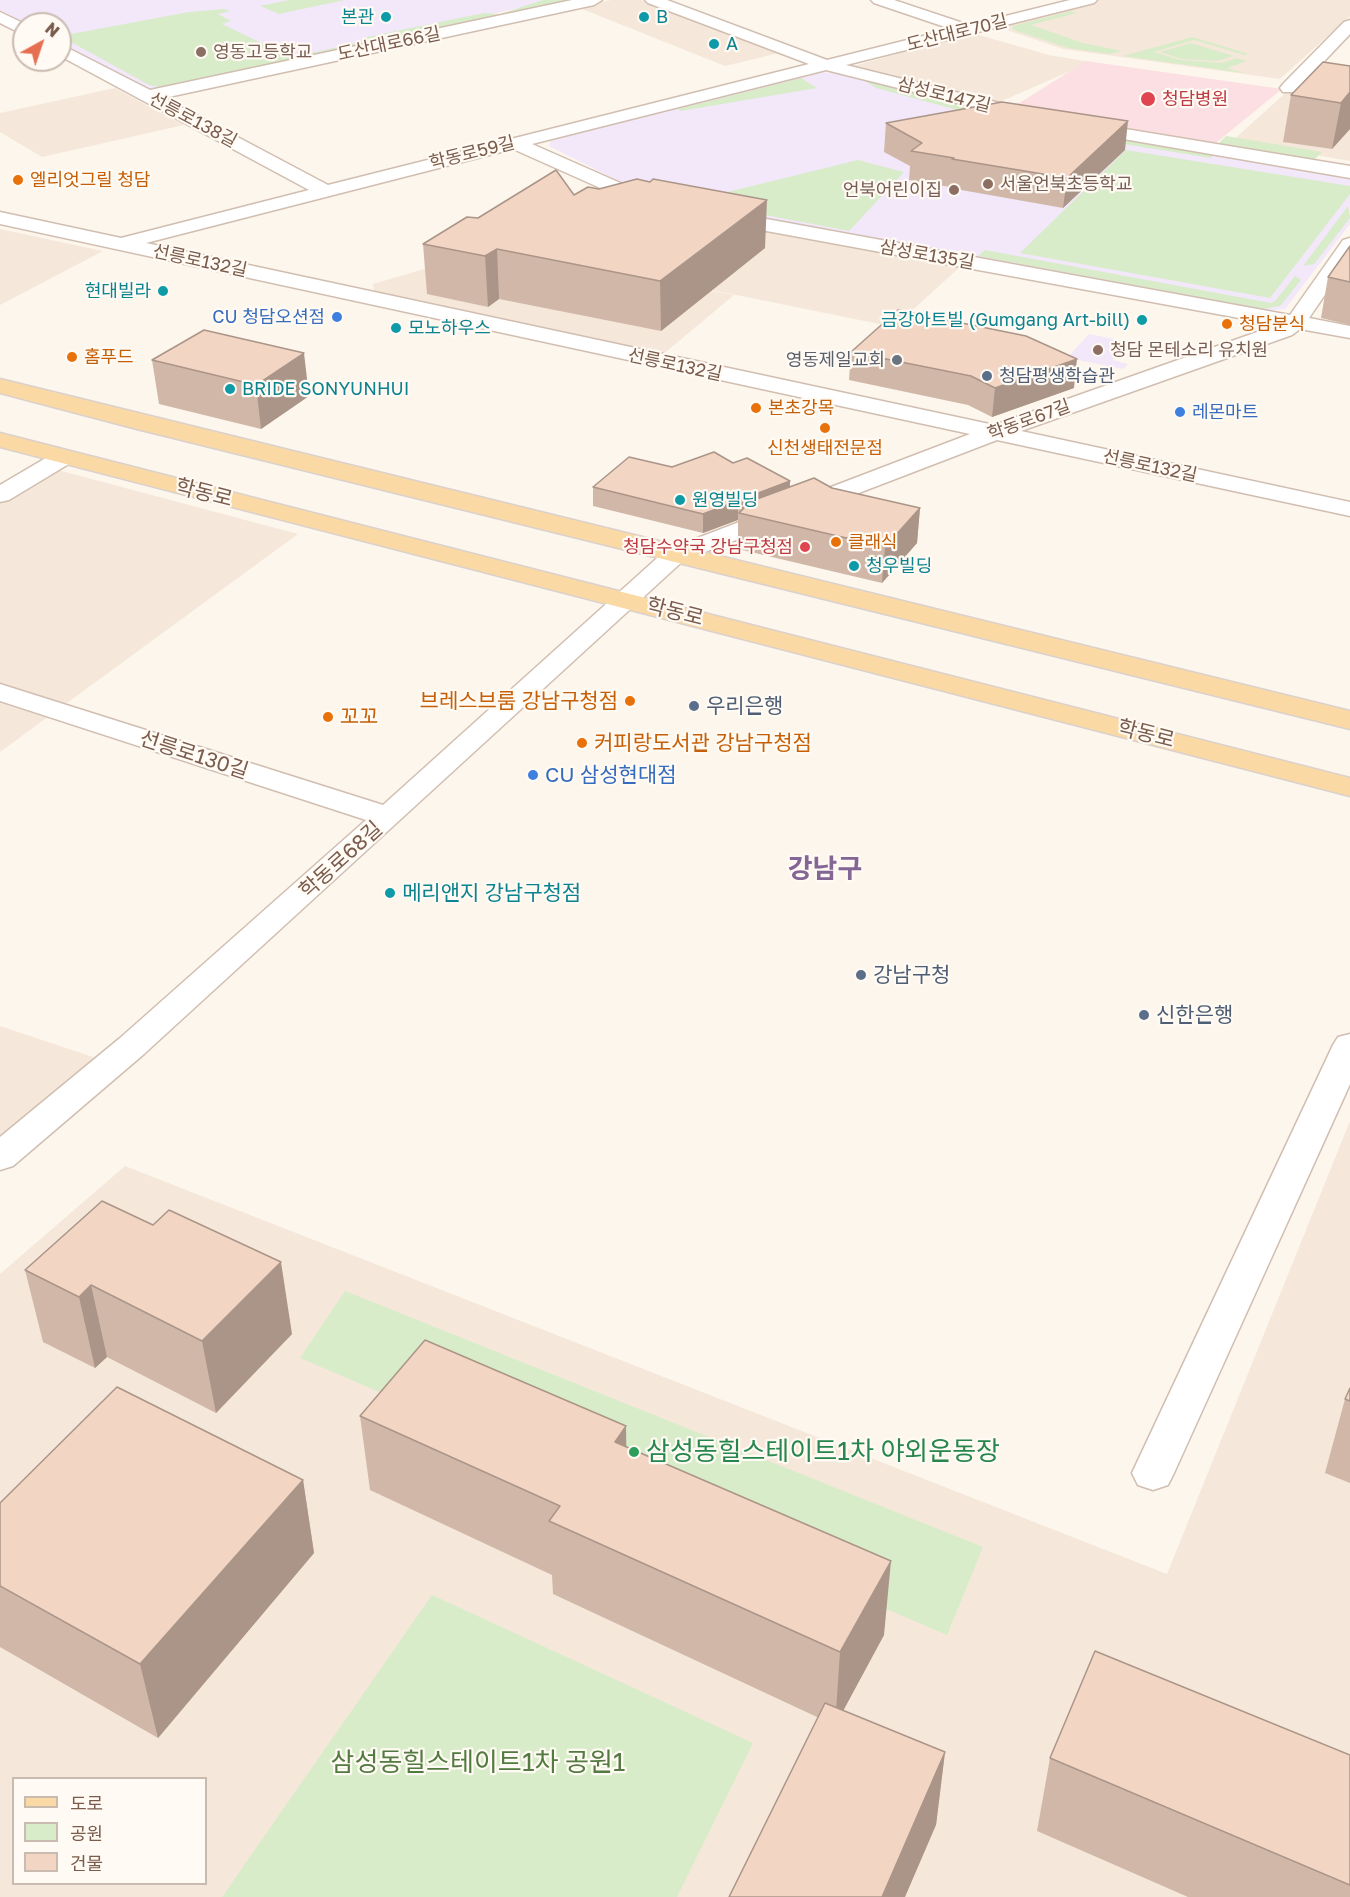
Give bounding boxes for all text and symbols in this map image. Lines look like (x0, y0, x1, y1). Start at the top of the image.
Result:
place label: 본관 (341, 6, 374, 28)
place label: B (656, 6, 668, 28)
marker: 본관 (379, 10, 393, 24)
marker: B (637, 10, 651, 24)
street label: 도산대로70길 (904, 10, 1010, 56)
north arrow (12, 12, 72, 72)
text: N (41, 18, 63, 41)
street label: 도산대로66길 (336, 23, 442, 65)
place label: A (726, 33, 738, 55)
marker: A (707, 37, 721, 51)
place label: 영동고등학교 (213, 41, 312, 63)
marker: 영동고등학교 (194, 45, 208, 59)
street label: 삼성로147길 (895, 73, 993, 117)
street label: 선릉로138길 (145, 88, 241, 152)
place label: 청담병원 (1162, 88, 1228, 110)
marker: 청담병원 (1139, 90, 1157, 108)
street label: 학동로59길 (427, 132, 517, 174)
place label: 엘리엇그릴 청담 (30, 169, 150, 191)
marker: 엘리엇그릴 청담 (11, 173, 25, 187)
place label: 서울언북초등학교 (1000, 173, 1132, 195)
marker: 서울언북초등학교 (981, 177, 995, 191)
place label: 언북어린이집 (843, 179, 942, 201)
marker: 언북어린이집 (947, 183, 961, 197)
street label: 삼성로135길 (878, 236, 976, 274)
street label: 선릉로132길 (151, 240, 249, 282)
place label: 현대빌라 (85, 280, 151, 302)
marker: 현대빌라 (156, 284, 170, 298)
place label: CU 청담오션점 (212, 306, 325, 328)
place label: 금강아트빌 (Gumgang Art-bill) (881, 309, 1130, 331)
marker: CU 청담오션점 (330, 310, 344, 324)
marker: 금강아트빌 (Gumgang Art-bill) (1135, 313, 1149, 327)
place label: 청담분식 (1239, 313, 1305, 335)
place label: 모노하우스 (408, 317, 491, 339)
marker: 청담분식 (1220, 317, 1234, 331)
marker: 모노하우스 (389, 321, 403, 335)
place label: 청담 몬테소리 유치원 (1110, 339, 1268, 361)
marker: 청담 몬테소리 유치원 (1091, 343, 1105, 357)
street label: 선릉로132길 (626, 344, 724, 386)
place label: 홈푸드 (84, 346, 134, 368)
place label: 영동제일교회 (786, 349, 885, 371)
marker: 홈푸드 (65, 350, 79, 364)
marker: 영동제일교회 (890, 353, 904, 367)
place label: 청담평생학습관 (999, 365, 1115, 387)
marker: 청담평생학습관 (980, 369, 994, 383)
place label: BRIDE SONYUNHUI (242, 378, 409, 400)
marker: BRIDE SONYUNHUI (223, 382, 237, 396)
street label: 학동로67길 (985, 395, 1073, 445)
place label: 본초강목 (768, 397, 834, 419)
marker: 본초강목 (749, 401, 763, 415)
place label: 레몬마트 (1192, 401, 1258, 423)
marker: 레몬마트 (1173, 405, 1187, 419)
marker: 신천생태전문점 (818, 421, 832, 435)
place label: 신천생태전문점 (767, 437, 883, 459)
street label: 선릉로132길 (1101, 445, 1199, 487)
street label: 학동로 (173, 474, 235, 512)
place label: 원영빌딩 (692, 489, 758, 511)
marker: 원영빌딩 (673, 493, 687, 507)
place label: 클래식 (848, 531, 898, 553)
marker: 클래식 (829, 535, 843, 549)
place label: 청담수약국 강남구청점 (623, 536, 793, 558)
marker: 청담수약국 강남구청점 (798, 540, 812, 554)
place label: 청우빌딩 (866, 555, 932, 577)
marker: 청우빌딩 (847, 559, 861, 573)
street label: 학동로 (644, 593, 706, 631)
place label: 브레스브룸 강남구청점 (420, 688, 618, 714)
place label: 우리은행 (706, 693, 783, 719)
marker: 브레스브룸 강남구청점 (623, 694, 637, 708)
marker: 우리은행 (687, 699, 701, 713)
place label: 꼬꼬 (340, 704, 379, 730)
marker: 꼬꼬 (321, 710, 335, 724)
street label: 학동로 (1115, 715, 1177, 753)
street label: 선릉로130길 (136, 726, 252, 784)
place label: 커피랑도서관 강남구청점 (594, 730, 812, 756)
marker: 커피랑도서관 강남구청점 (575, 736, 589, 750)
place label: CU 삼성현대점 (545, 762, 676, 788)
marker: CU 삼성현대점 (526, 768, 540, 782)
street label: 학동로68길 (294, 816, 388, 904)
district label: 강남구 (788, 853, 862, 885)
place label: 메리앤지 강남구청점 (402, 880, 581, 906)
marker: 메리앤지 강남구청점 (383, 886, 397, 900)
place label: 강남구청 (873, 962, 950, 988)
marker: 강남구청 (854, 968, 868, 982)
place label: 신한은행 (1156, 1002, 1233, 1028)
marker: 신한은행 (1137, 1008, 1151, 1022)
place label: 삼성동힐스테이트1차 야외운동장 (646, 1436, 1000, 1468)
marker: 삼성동힐스테이트1차 야외운동장 (627, 1445, 641, 1459)
park label: 삼성동힐스테이트1차 공원1 (331, 1747, 625, 1779)
legend (12, 1777, 207, 1885)
text: 도로 (70, 1792, 103, 1814)
text: 공원 (70, 1822, 103, 1844)
text: 건물 (70, 1852, 103, 1874)

